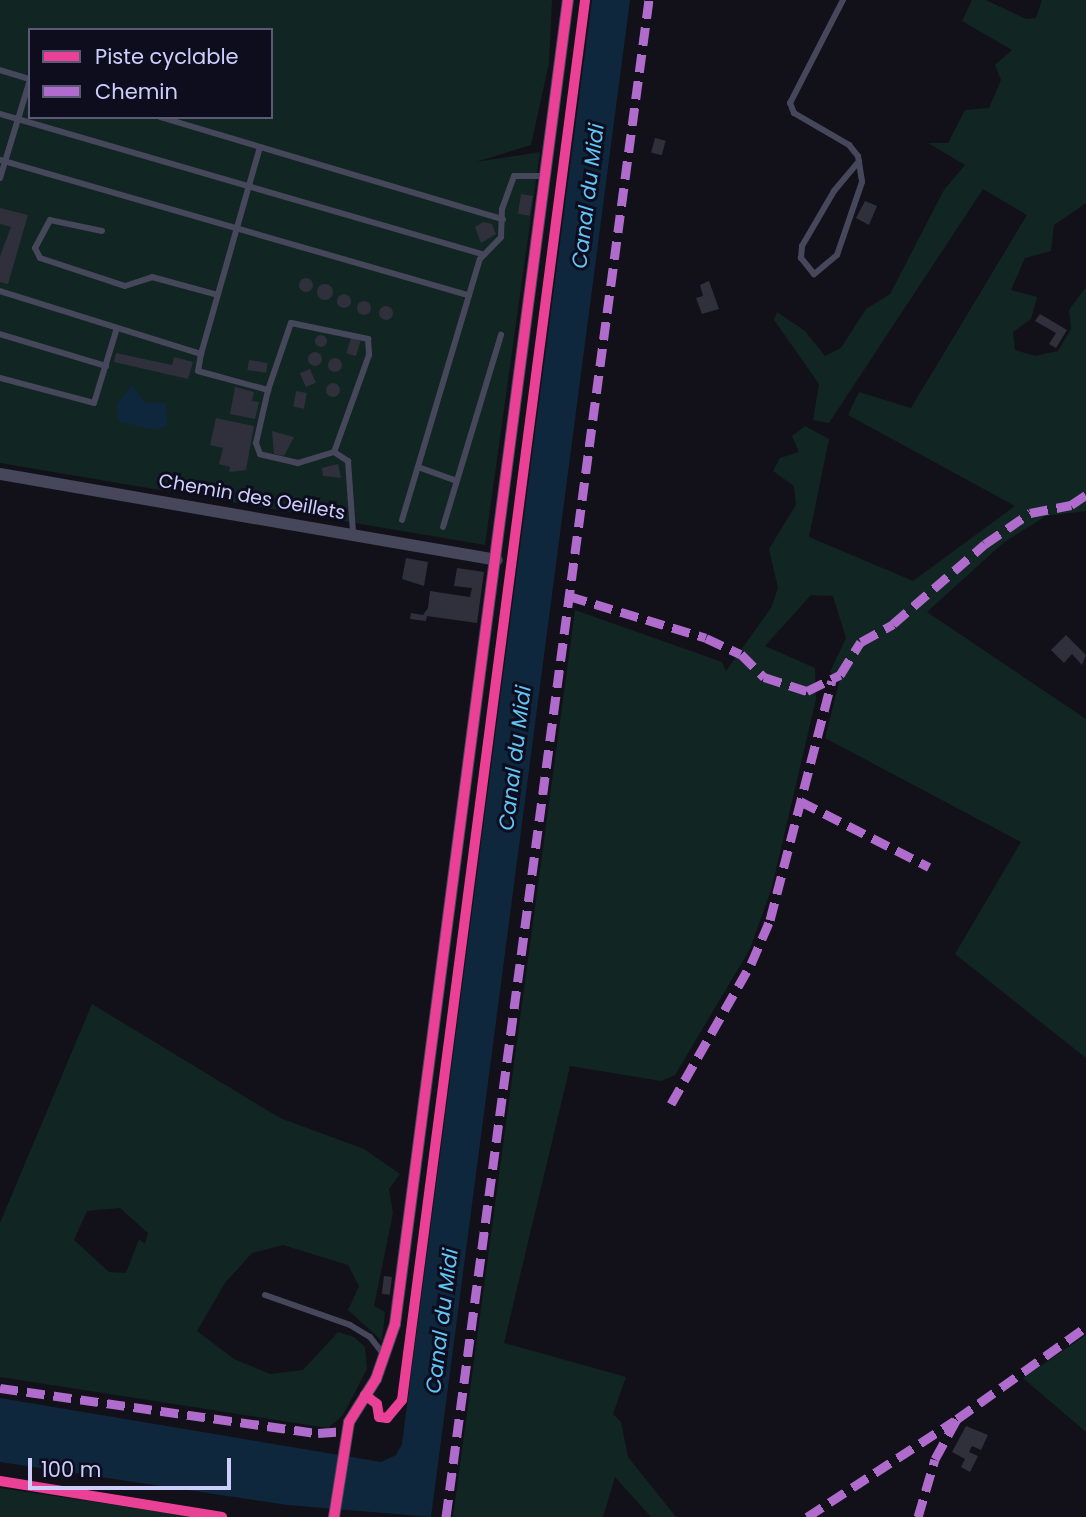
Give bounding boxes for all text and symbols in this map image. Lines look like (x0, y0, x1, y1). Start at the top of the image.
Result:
legend (28, 28, 273, 119)
text: Piste cyclable (95, 42, 239, 71)
text: Chemin (95, 77, 178, 106)
water label: Canal du Midi (567, 122, 609, 270)
street label: Chemin des Oeillets (157, 469, 347, 525)
water label: Canal du Midi (494, 684, 536, 832)
water label: Canal du Midi (421, 1247, 463, 1395)
scale bar (32, 1444, 234, 1488)
text: 100 m (41, 1455, 101, 1484)

